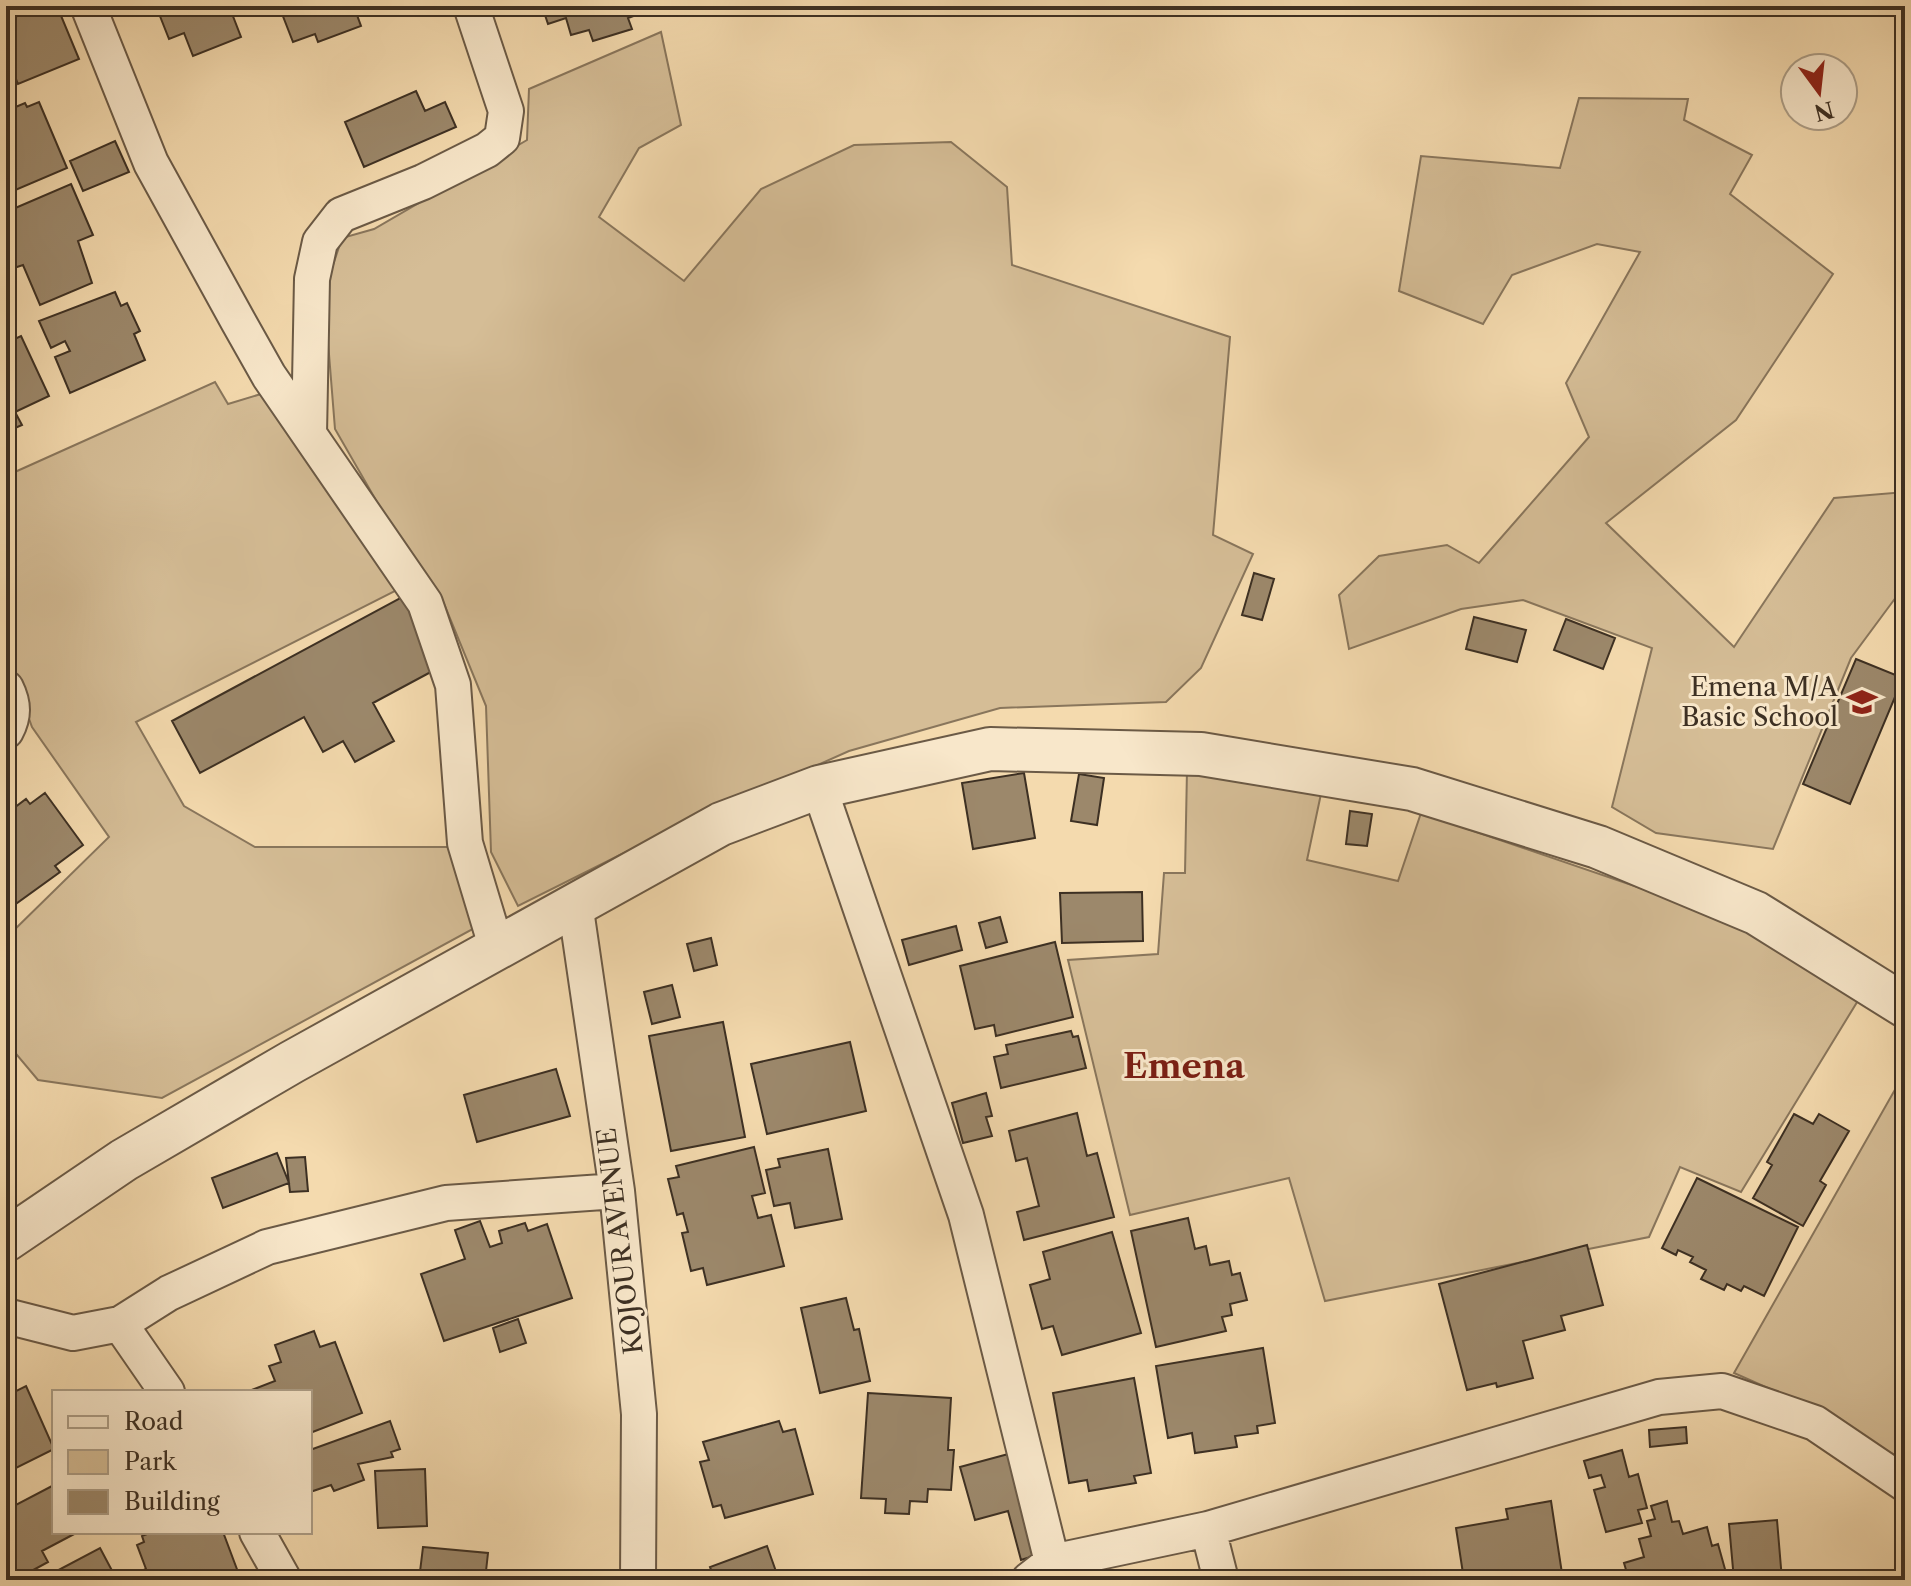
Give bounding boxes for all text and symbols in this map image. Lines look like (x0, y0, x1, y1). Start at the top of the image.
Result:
north arrow (1779, 52, 1859, 132)
text: N (1811, 95, 1837, 126)
place label: Emena M/A Basic School (1681, 671, 1839, 733)
school or university icon: Emena M/A Basic School (1845, 685, 1879, 719)
district label: Emena (1123, 1045, 1245, 1087)
street label: KOJOUR AVENUE (590, 1126, 650, 1356)
legend (52, 1390, 312, 1534)
text: Road (124, 1407, 184, 1436)
text: Park (124, 1447, 177, 1476)
text: Building (124, 1487, 220, 1516)

